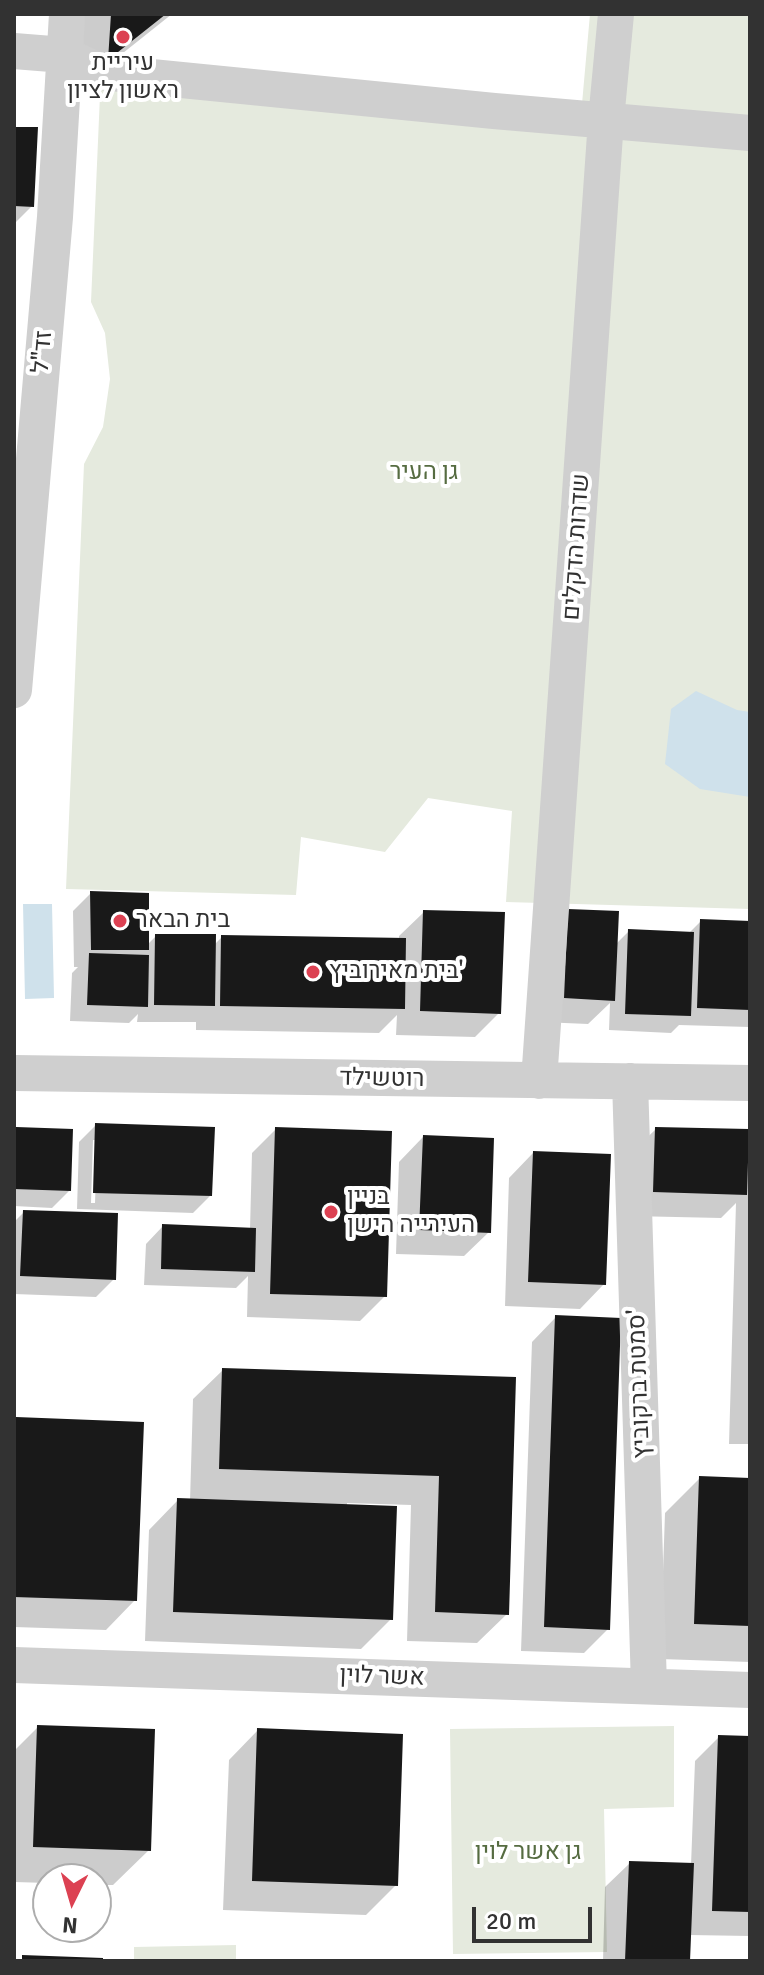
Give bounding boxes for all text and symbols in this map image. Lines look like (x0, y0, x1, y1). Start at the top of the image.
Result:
marker: עיריית ראשון לציון (114, 28, 132, 46)
place label: עיריית ראשון לציון (67, 50, 179, 106)
street label: זד"ל (27, 330, 59, 374)
park label: גן העיר (390, 459, 458, 487)
street label: שדרות הדקלים (558, 473, 596, 621)
place label: בית הבאר (136, 907, 230, 935)
marker: בית הבאר (111, 912, 129, 930)
place label: בית מאירוביץ' (329, 958, 464, 986)
marker: בית מאירוביץ' (304, 963, 322, 981)
street label: רוטשילד (339, 1064, 425, 1094)
place label: בניין העירייה הישן (347, 1184, 475, 1240)
marker: בניין העירייה הישן (322, 1203, 340, 1221)
street label: סמטת ברקוביץ' (623, 1309, 657, 1459)
street label: אשר לוין (339, 1661, 425, 1693)
park label: גן אשר לוין (475, 1839, 581, 1867)
north arrow (32, 1863, 112, 1943)
scale bar (476, 1891, 596, 1941)
text: 20 m (486, 1906, 536, 1936)
text: N (61, 1911, 79, 1940)

